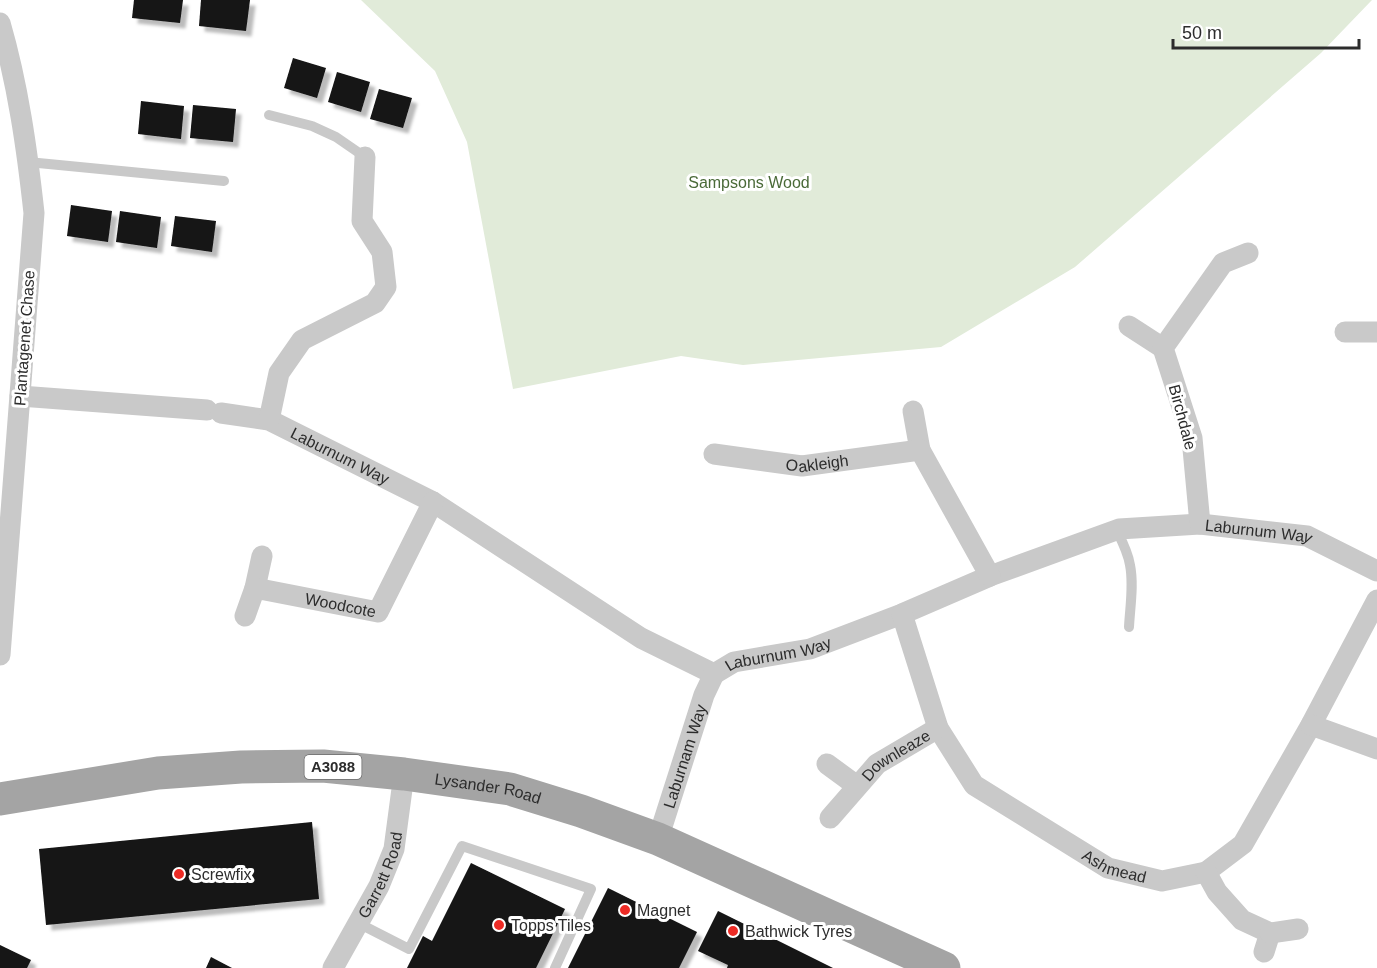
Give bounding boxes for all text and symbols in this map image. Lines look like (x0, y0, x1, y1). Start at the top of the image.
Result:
scale bar (1173, 12, 1359, 50)
text: 50 m (1182, 23, 1222, 43)
park label: Sampsons Wood (688, 174, 810, 191)
street label: Plantagenet Chase (11, 269, 38, 407)
street label: Birchdale (1166, 383, 1199, 452)
street label: Laburnum Way (288, 424, 392, 488)
street label: Oakleigh (785, 452, 850, 475)
street label: Laburnum Way (1204, 517, 1315, 546)
street label: Woodcote (304, 590, 378, 620)
street label: Laburnum Way (722, 634, 834, 674)
street label: Laburnam Way (660, 702, 709, 810)
street label: Downleaze (858, 727, 933, 784)
road number: A3088 (304, 755, 362, 779)
street label: Lysander Road (434, 770, 543, 807)
street label: Garrett Road (355, 831, 405, 921)
street label: Ashmead (1079, 846, 1148, 886)
place label: Screwfix (191, 866, 251, 883)
marker: Screwfix (172, 867, 186, 881)
place label: Magnet (637, 902, 691, 919)
marker: Magnet (618, 903, 632, 917)
place label: Topps Tiles (511, 917, 591, 934)
marker: Topps Tiles (492, 918, 506, 932)
place label: Bathwick Tyres (745, 923, 852, 940)
marker: Bathwick Tyres (726, 924, 740, 938)

